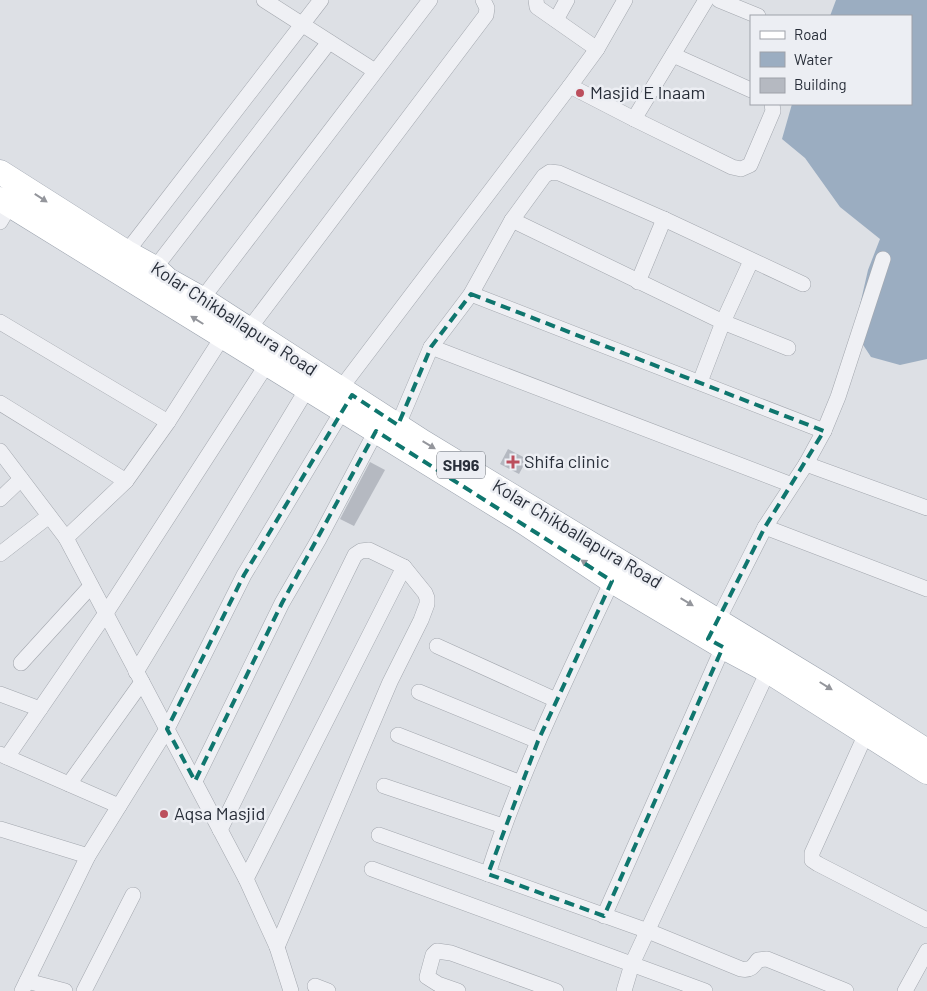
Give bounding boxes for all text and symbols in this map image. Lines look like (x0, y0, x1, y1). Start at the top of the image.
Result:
legend (750, 15, 912, 105)
text: Road (794, 25, 827, 43)
text: Water (794, 50, 833, 68)
text: Building (794, 75, 847, 93)
place label: Masjid E Inaam (590, 81, 705, 103)
marker: Masjid E Inaam (574, 87, 586, 99)
one-way arrow (35, 193, 48, 203)
street label: Kolar Chikballapura Road (147, 256, 322, 380)
one-way arrow (190, 316, 203, 325)
one-way arrow (422, 440, 435, 449)
place label: Shifa clinic (524, 450, 609, 472)
road number: SH96 (437, 452, 485, 478)
marker: Shifa clinic (506, 455, 520, 469)
street label: Kolar Chikballapura Road (489, 474, 666, 592)
one-way arrow (580, 559, 593, 569)
one-way arrow (681, 597, 694, 606)
one-way arrow (820, 682, 833, 691)
place label: Aqsa Masjid (174, 802, 265, 824)
marker: Aqsa Masjid (158, 808, 170, 820)

